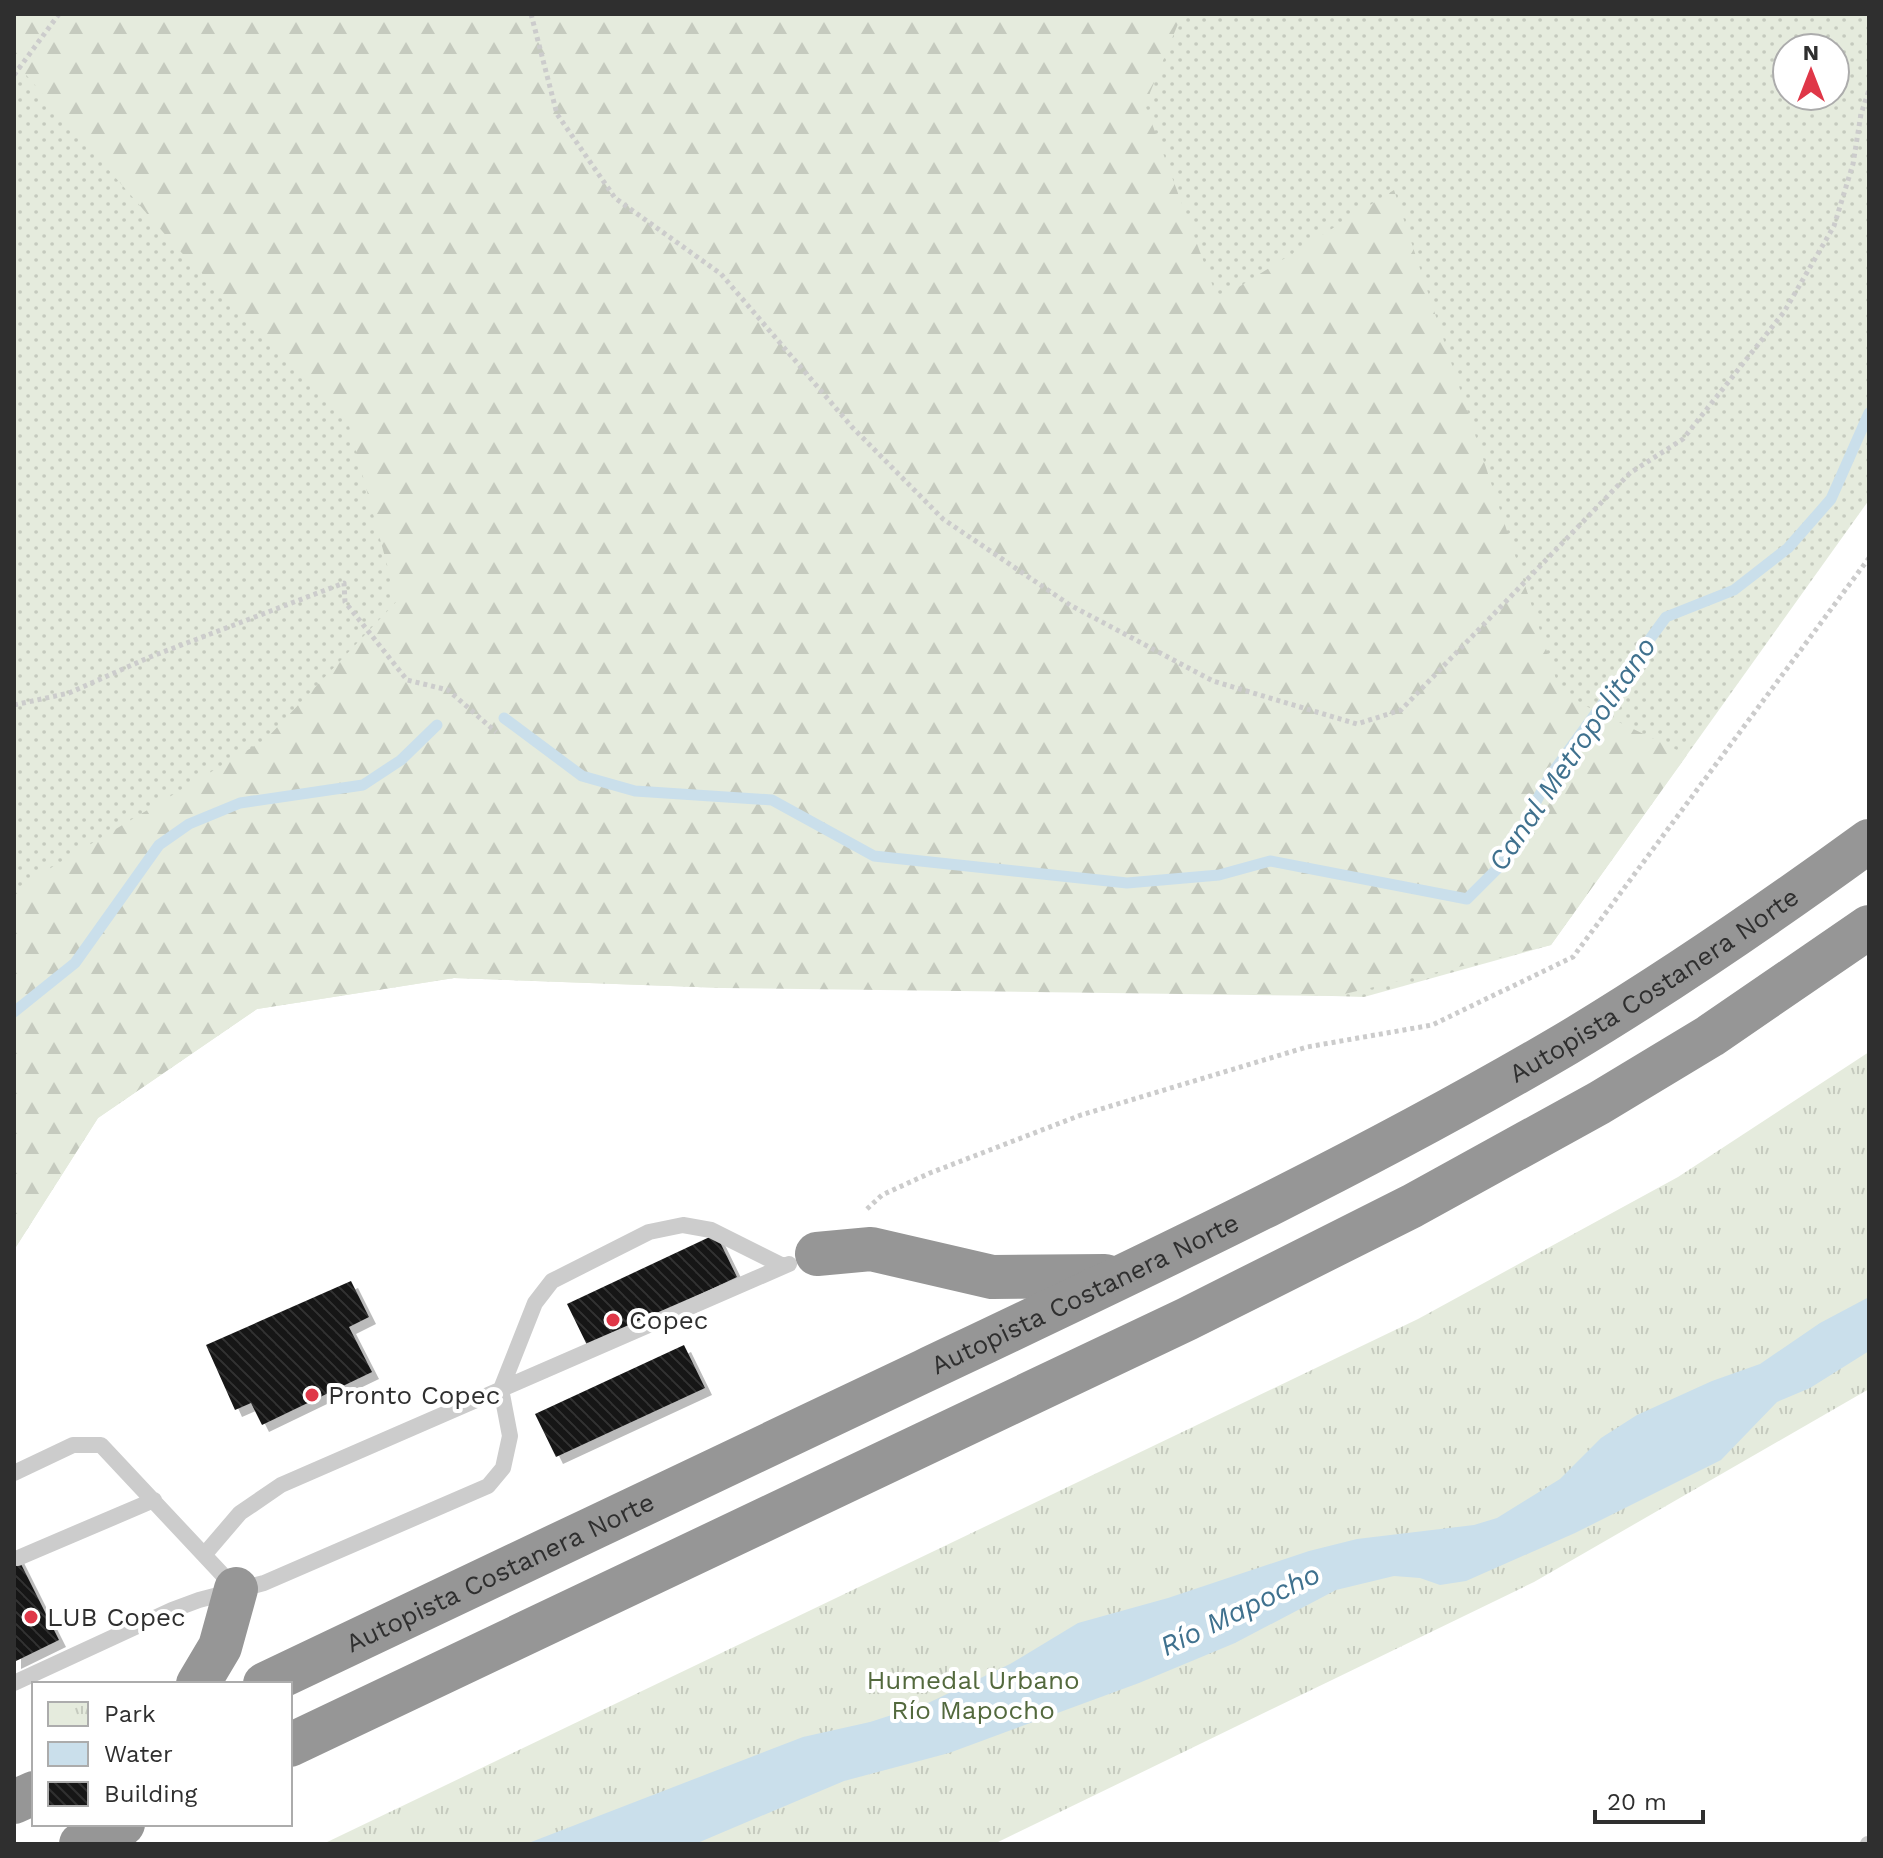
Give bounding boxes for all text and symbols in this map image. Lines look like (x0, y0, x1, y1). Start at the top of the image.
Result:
north arrow (1771, 32, 1851, 112)
text: N (1803, 40, 1819, 65)
water label: Canal Metropolitano (1481, 631, 1663, 877)
street label: Autopista Costanera Norte (1504, 881, 1804, 1089)
street label: Autopista Costanera Norte (926, 1207, 1244, 1380)
place label: Copec (629, 1305, 708, 1335)
marker: Copec (604, 1311, 622, 1329)
place label: Pronto Copec (328, 1380, 500, 1410)
marker: Pronto Copec (303, 1386, 321, 1404)
street label: Autopista Costanera Norte (341, 1486, 659, 1659)
water label: Río Mapocho (1155, 1557, 1325, 1663)
place label: LUB Copec (47, 1602, 186, 1632)
marker: LUB Copec (22, 1608, 40, 1626)
park label: Humedal Urbano Río Mapocho (866, 1665, 1080, 1725)
legend (32, 1682, 292, 1826)
text: Park (104, 1700, 156, 1728)
text: Water (104, 1740, 173, 1768)
scale bar (1595, 1774, 1703, 1824)
text: Building (104, 1780, 197, 1808)
text: 20 m (1607, 1788, 1667, 1816)

